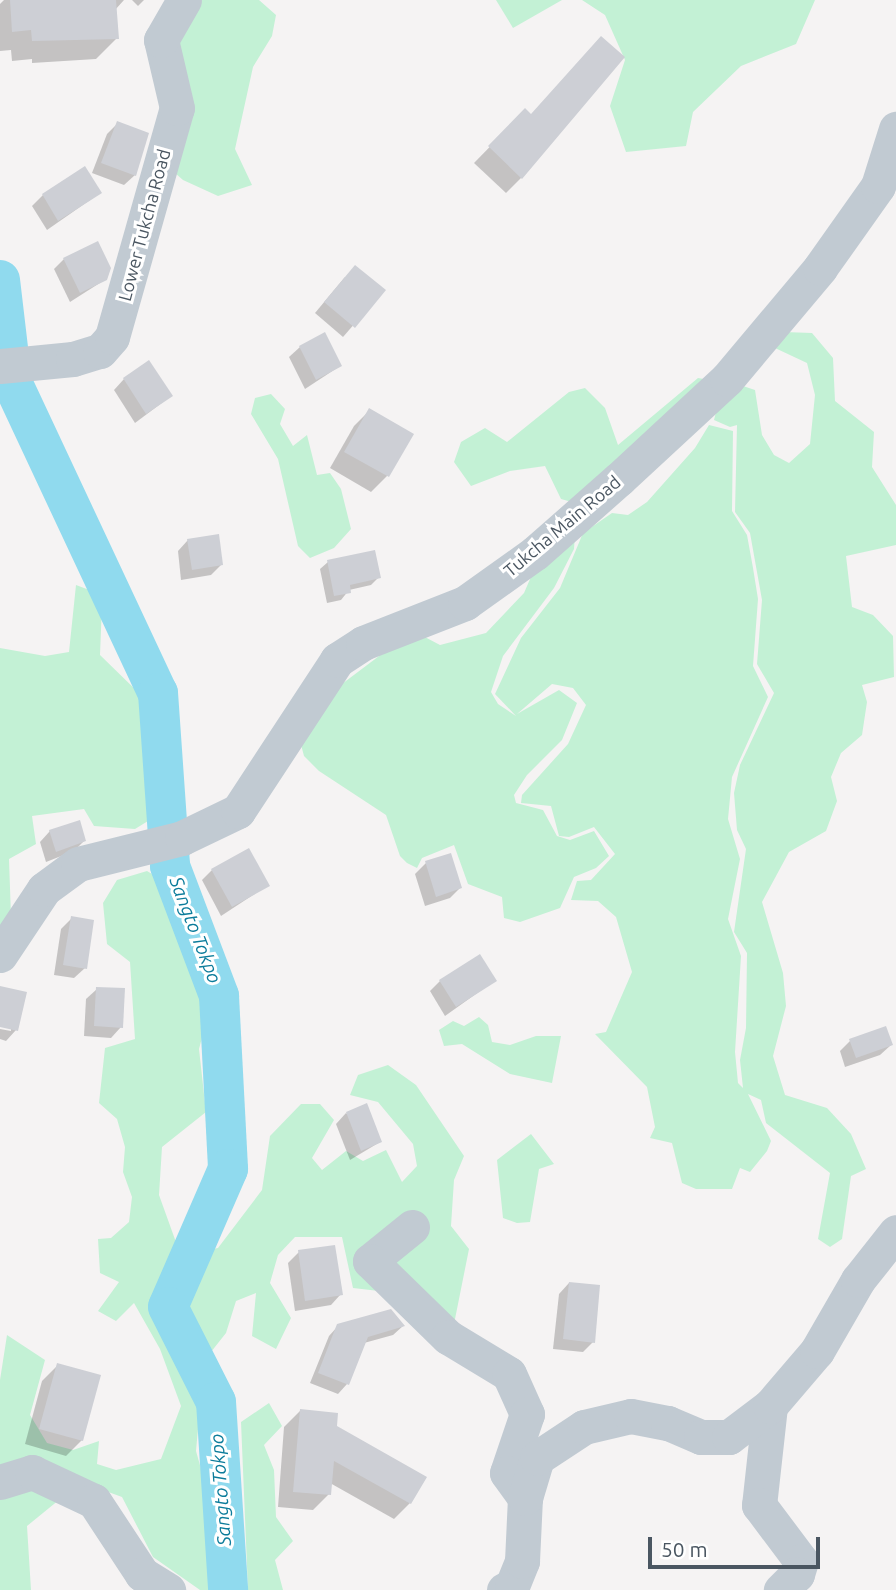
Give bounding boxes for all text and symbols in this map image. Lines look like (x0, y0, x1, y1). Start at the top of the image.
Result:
street label: Lower Tukcha Road (113, 147, 175, 303)
street label: Tukcha Main Road (499, 471, 625, 581)
water label: Sangto Tokpo (164, 873, 226, 987)
water label: Sangto Tokpo (206, 1433, 236, 1547)
scale bar (651, 1524, 822, 1568)
text: 50 m (661, 1537, 708, 1561)

